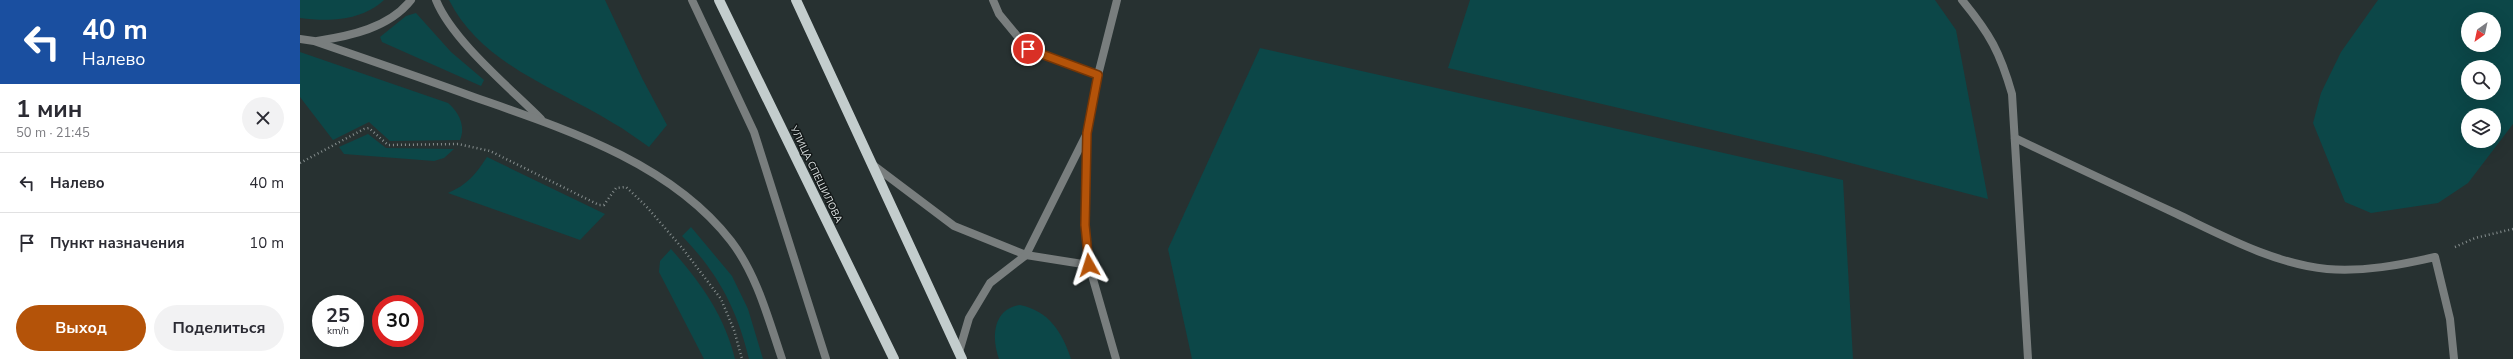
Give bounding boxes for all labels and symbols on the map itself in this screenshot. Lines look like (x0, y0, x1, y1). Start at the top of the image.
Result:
north arrow (2461, 12, 2501, 52)
pin (1011, 32, 1045, 66)
street label: УЛИЦА СПЕШИЛОВА (786, 123, 846, 226)
position arrow (1068, 244, 1110, 286)
speed limit sign: 30 (372, 295, 424, 347)

